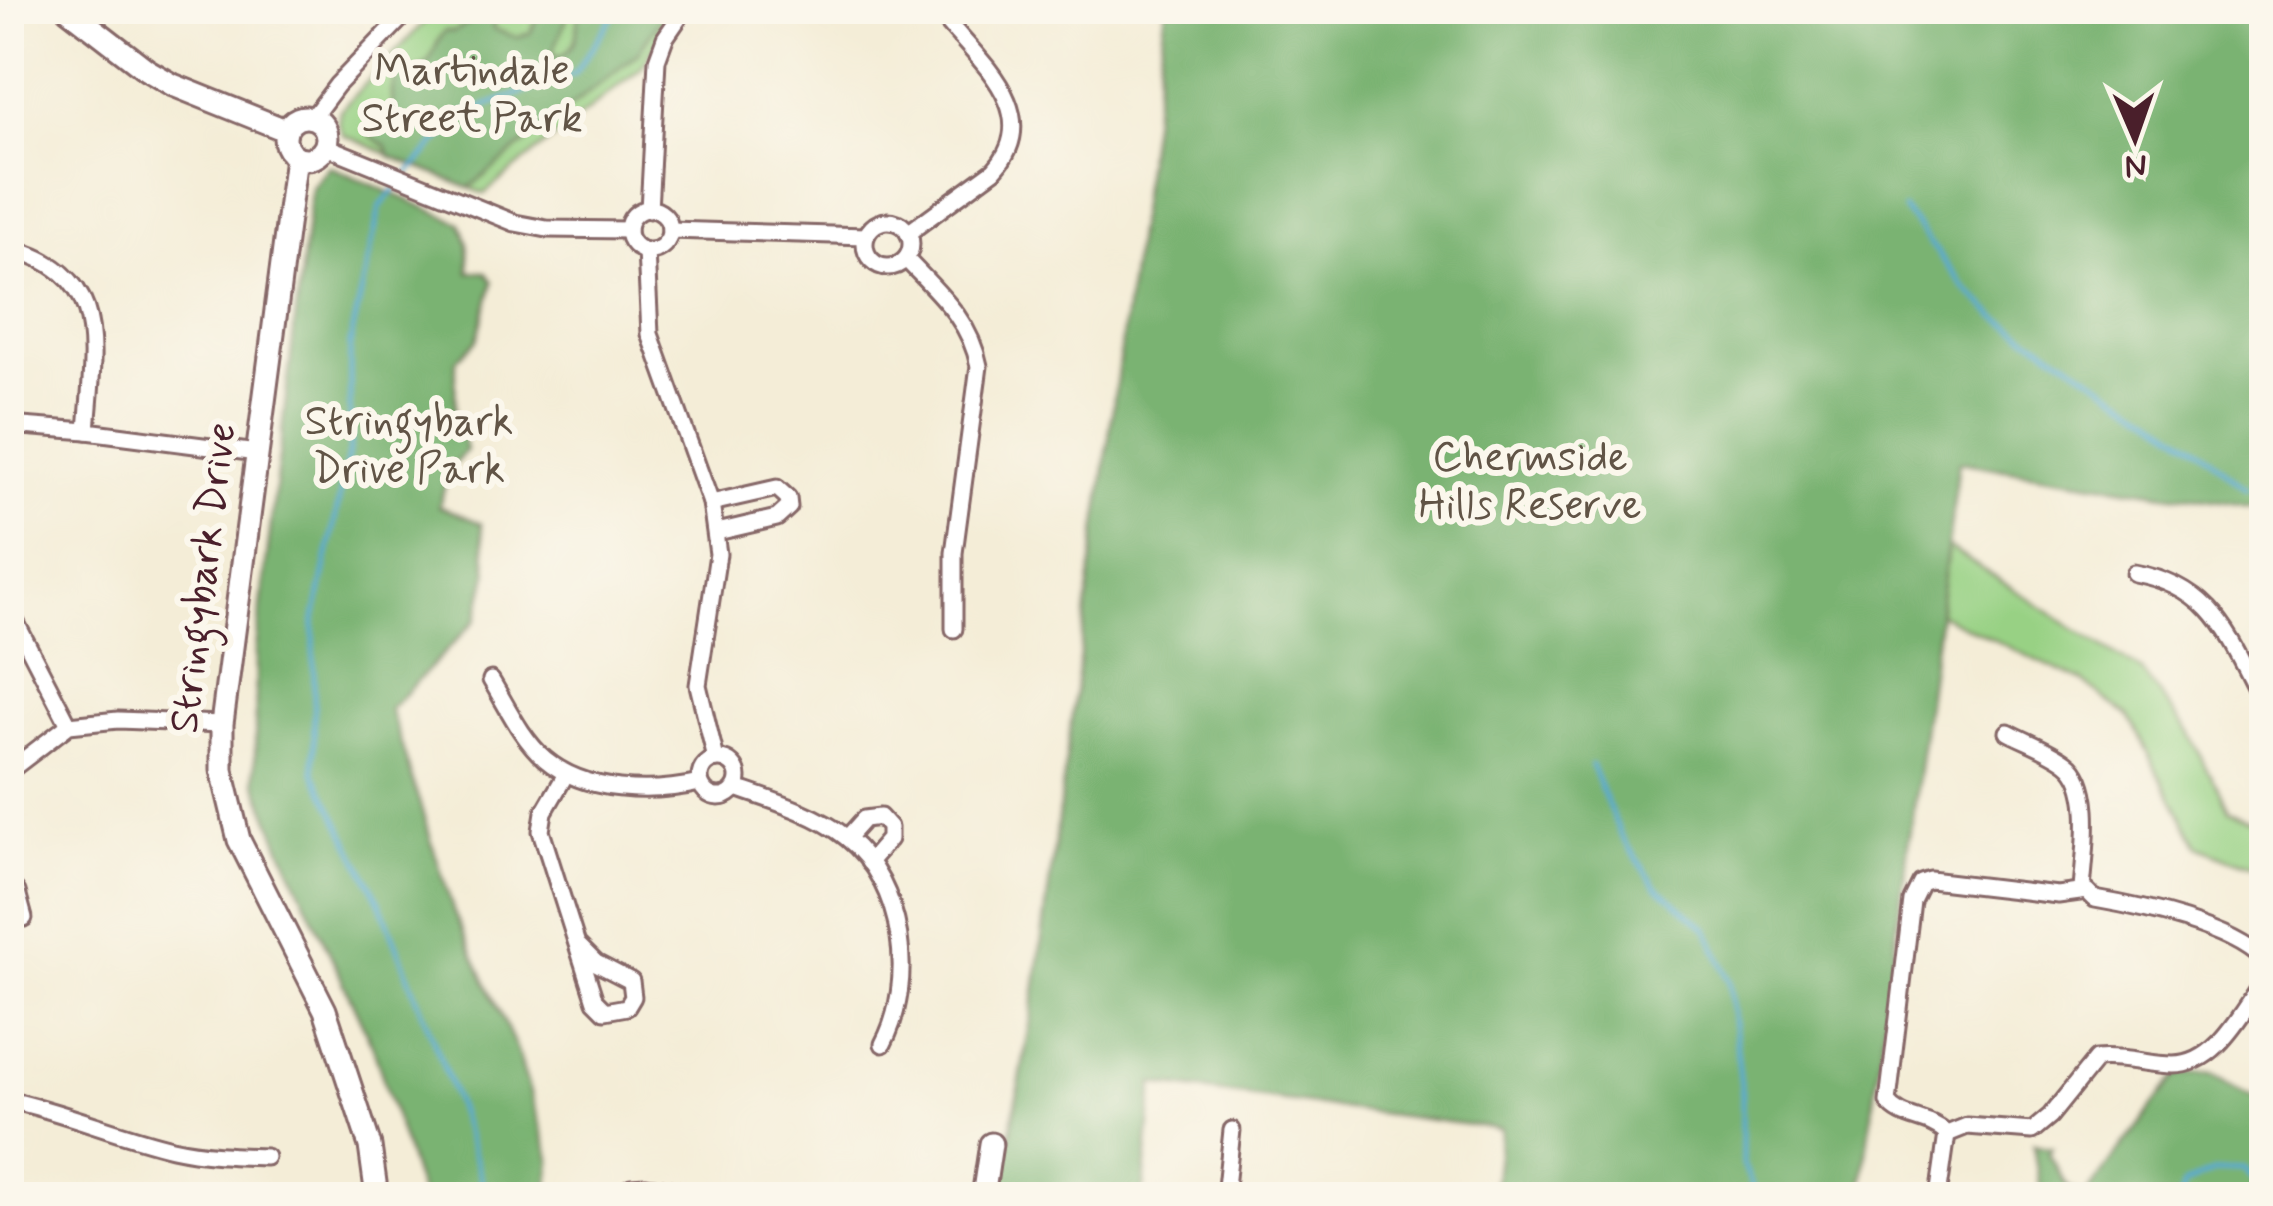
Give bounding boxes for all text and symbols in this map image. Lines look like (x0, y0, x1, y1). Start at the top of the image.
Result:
park label: Martindale Street Park (361, 44, 583, 147)
north arrow (2075, 78, 2195, 198)
text: N (2124, 143, 2148, 187)
park label: Stringybark Drive Park (305, 395, 513, 498)
street label: Stringybark Drive (158, 420, 254, 737)
park label: Chermside Hills Reserve (1418, 431, 1642, 534)

